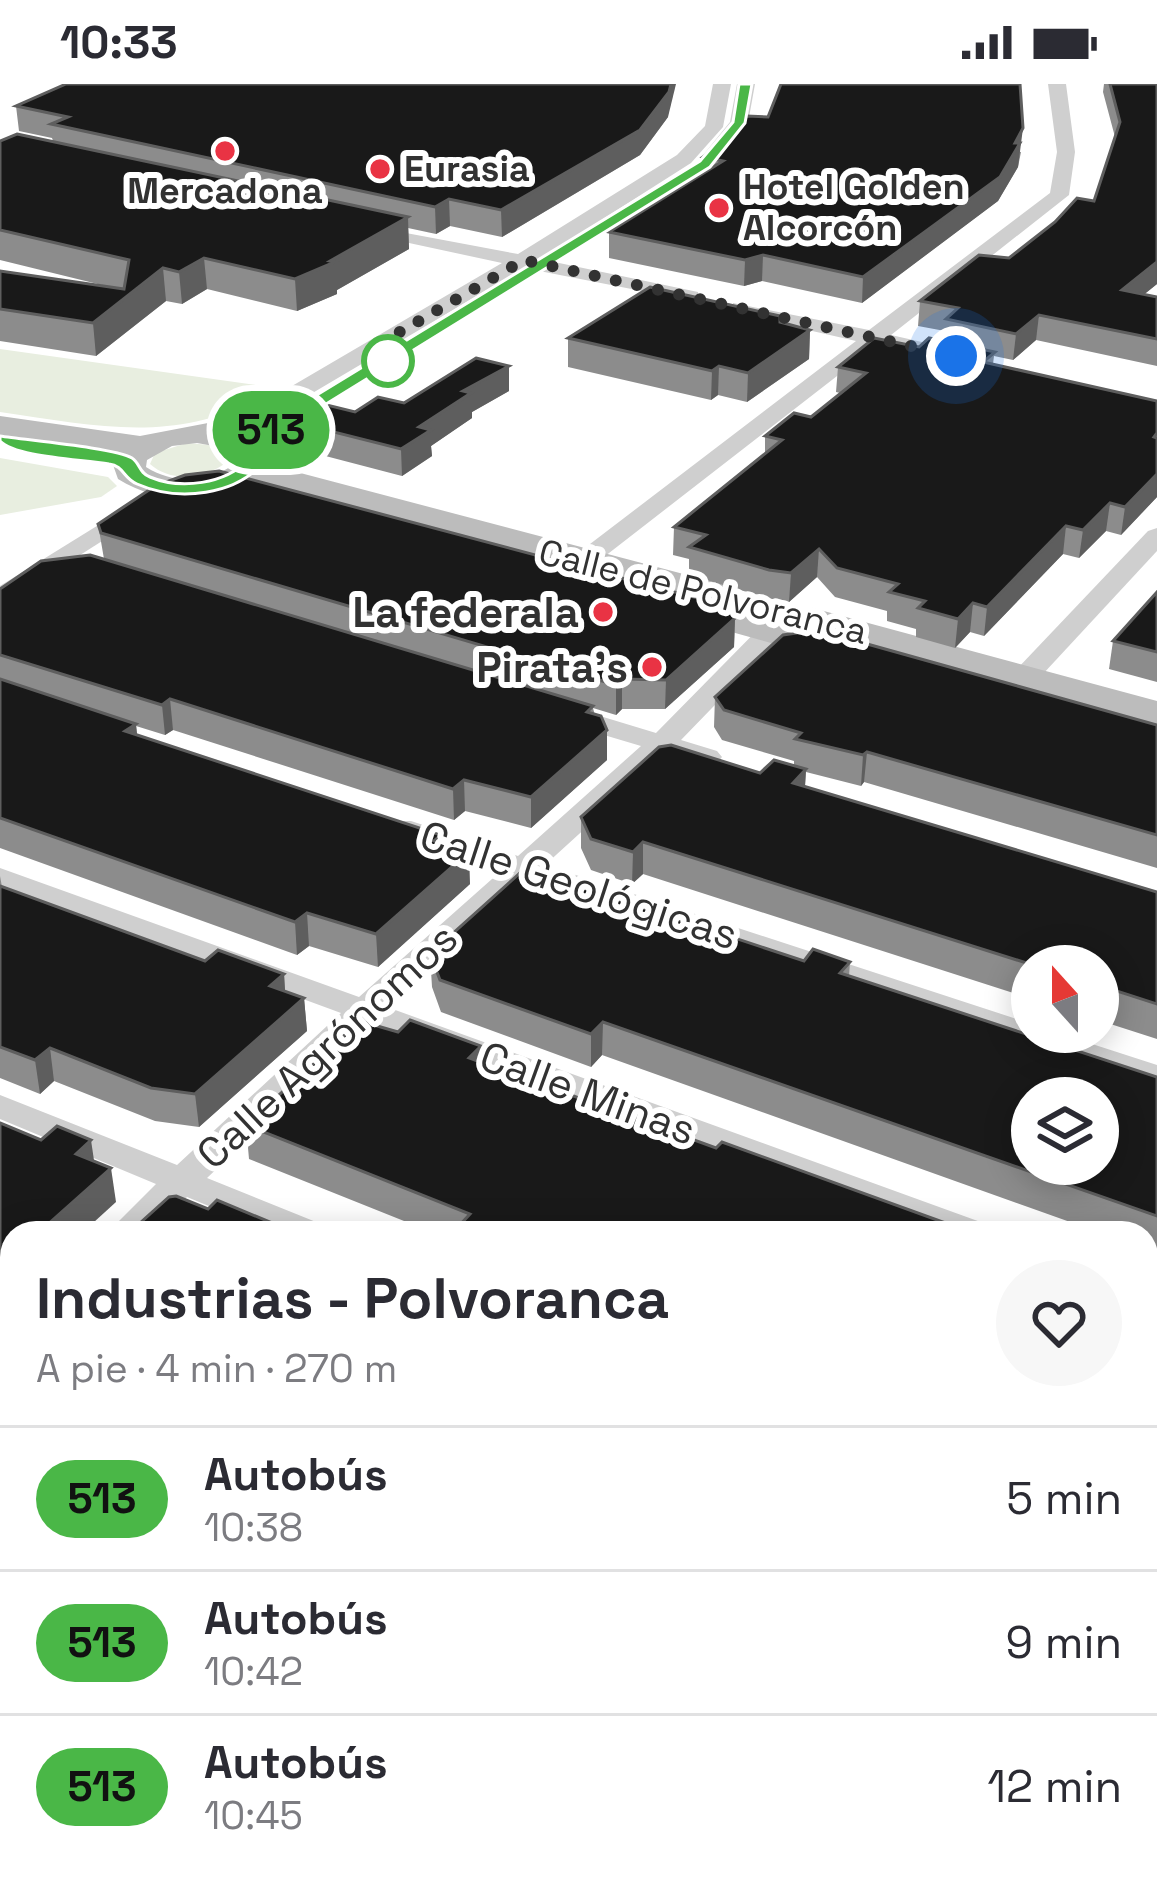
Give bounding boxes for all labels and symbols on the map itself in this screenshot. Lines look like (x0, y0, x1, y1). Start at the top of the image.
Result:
marker: Mercadona (212, 138, 238, 164)
place label: Eurasia (404, 146, 530, 192)
marker: Eurasia (367, 156, 393, 182)
place label: Hotel Golden Alcorcón (743, 164, 965, 251)
place label: Mercadona (127, 168, 323, 214)
marker: Hotel Golden Alcorcón (706, 195, 732, 221)
your location (926, 326, 986, 386)
unlabelled marker (363, 336, 413, 386)
line badge: 513 (202, 391, 340, 469)
street label: Calle de Polvoranca (534, 529, 872, 655)
place label: La federala (353, 586, 579, 639)
marker: La federala (590, 599, 616, 625)
place label: Pirata's (476, 641, 628, 694)
marker: Pirata's (639, 654, 665, 680)
street label: Calle Geológicas (414, 809, 744, 961)
street label: Calle Agrónomos (186, 912, 468, 1180)
north arrow (1011, 945, 1119, 1053)
street label: Calle Minas (473, 1029, 703, 1157)

